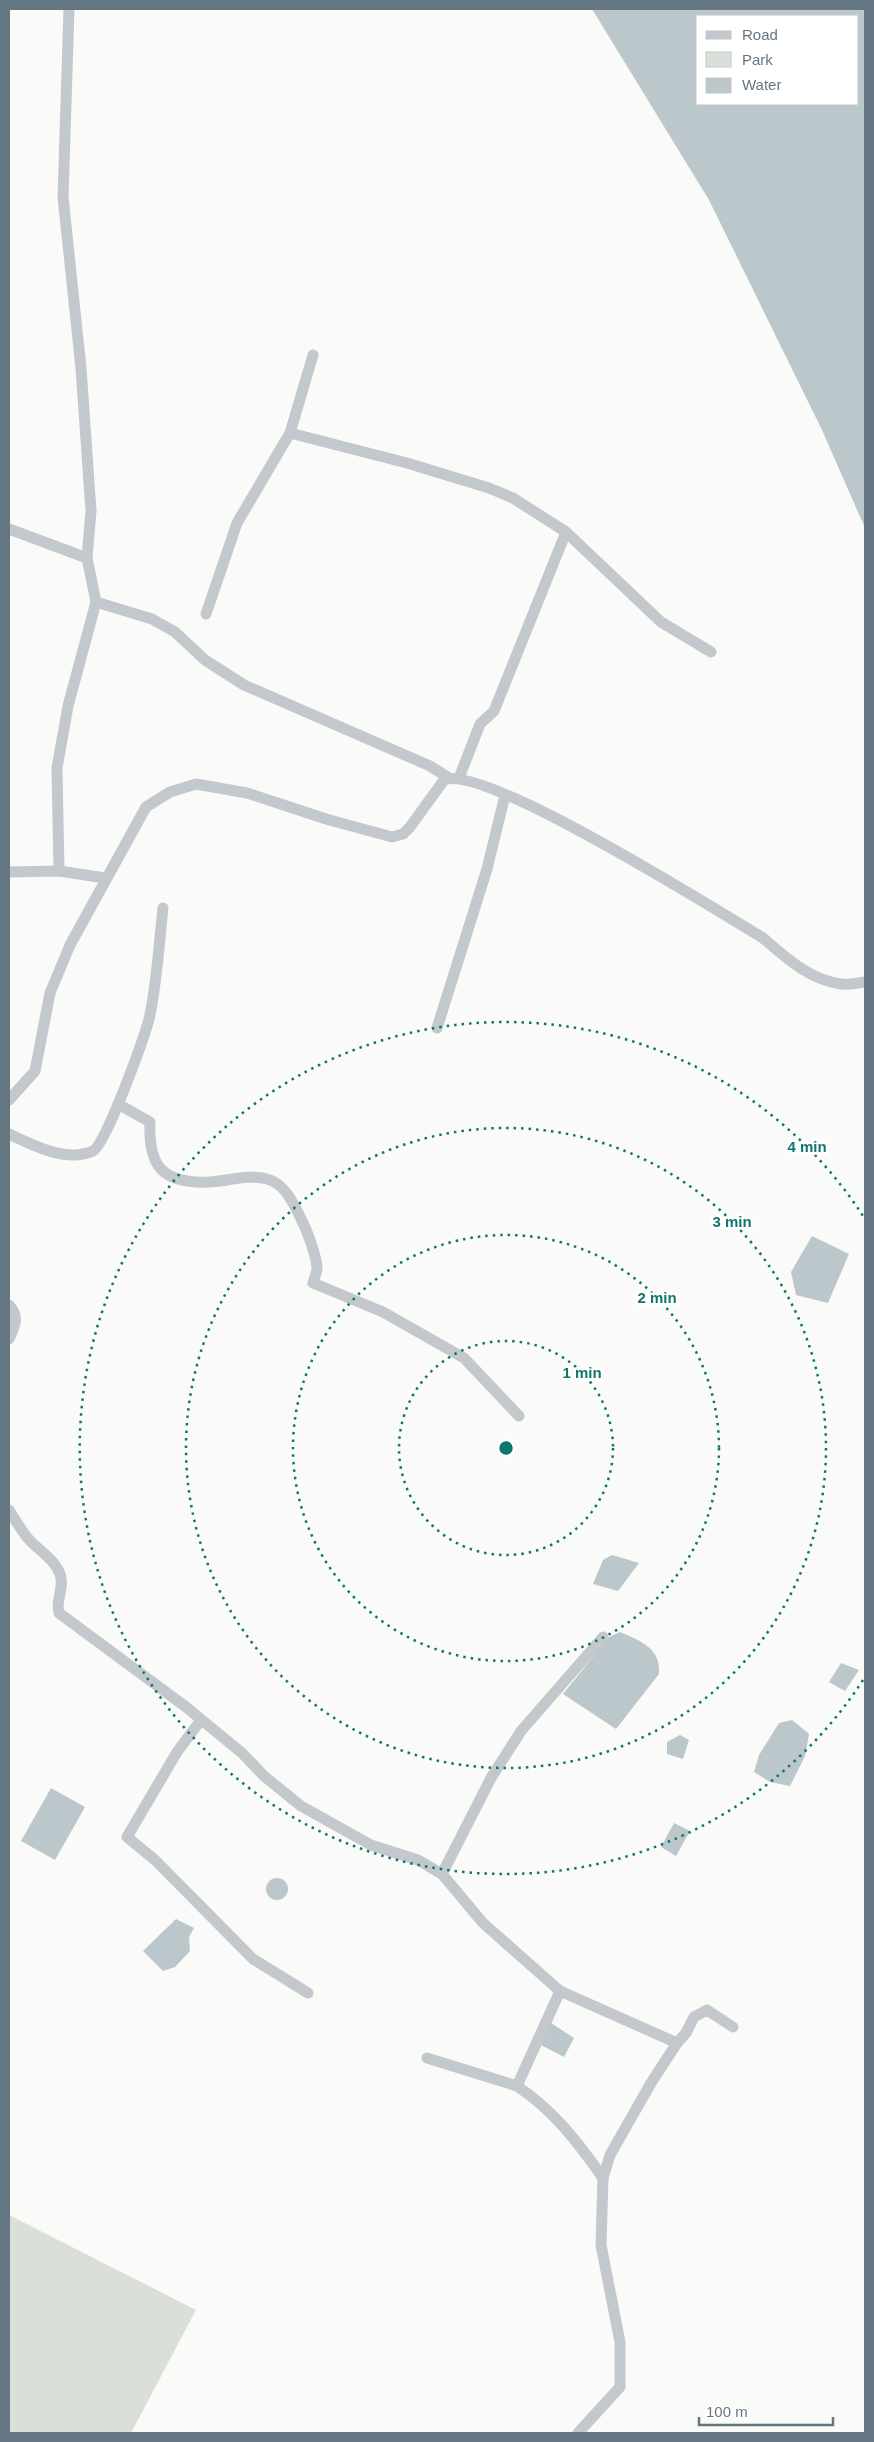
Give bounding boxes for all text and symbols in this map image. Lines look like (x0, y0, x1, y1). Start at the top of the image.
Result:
legend (696, 15, 859, 105)
text: Road (742, 26, 778, 43)
text: Park (742, 51, 773, 68)
text: Water (742, 76, 781, 93)
text: 4 min (787, 1138, 827, 1155)
text: 3 min (712, 1213, 752, 1230)
text: 2 min (637, 1289, 677, 1306)
text: 1 min (562, 1364, 602, 1381)
centre of rings (497, 1439, 515, 1457)
scale bar (699, 2394, 833, 2426)
text: 100 m (706, 2403, 748, 2420)

